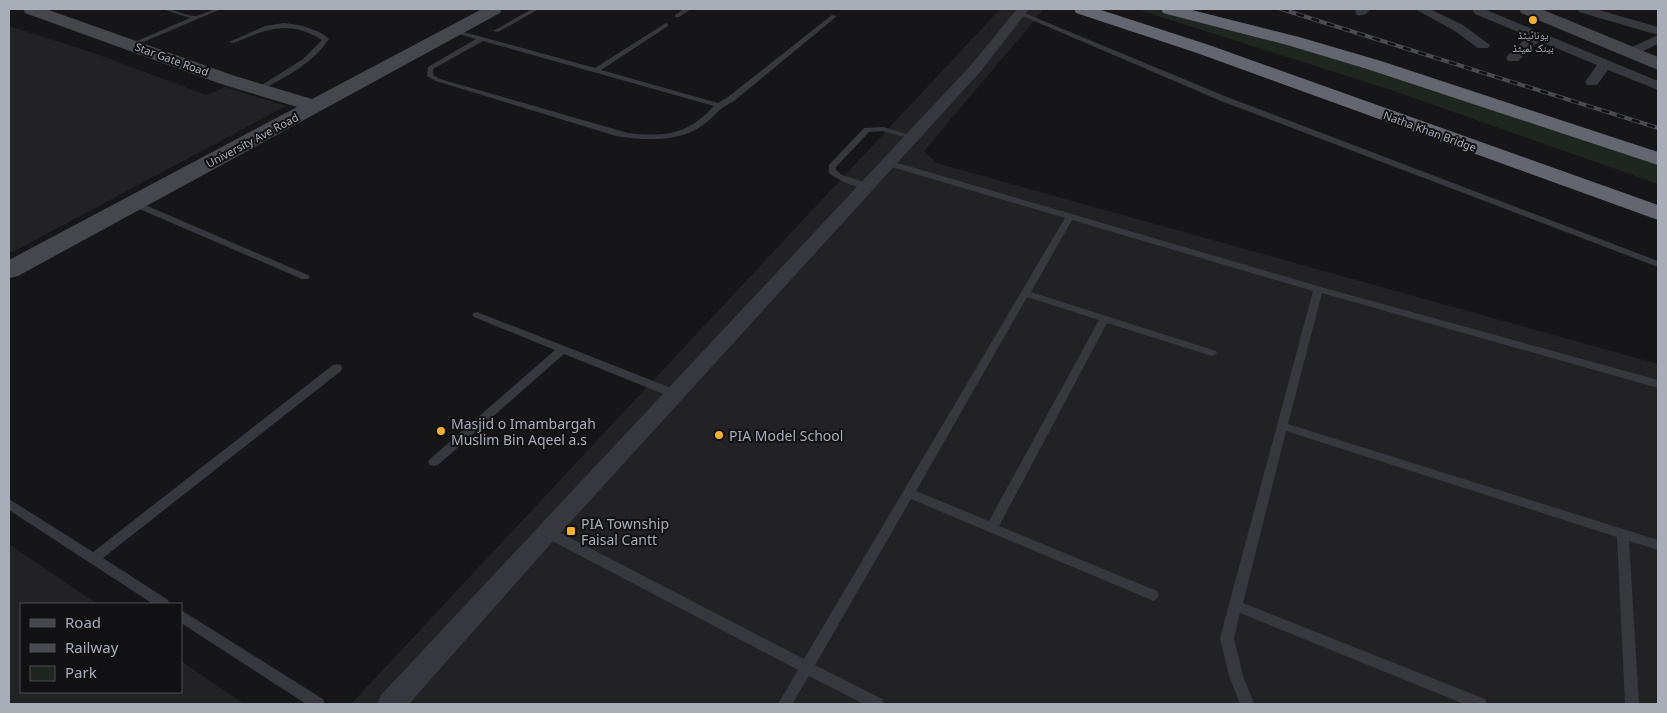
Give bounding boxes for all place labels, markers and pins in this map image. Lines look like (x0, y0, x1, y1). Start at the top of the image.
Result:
marker: یونائیٹڈ بینک لمیٹڈ (1527, 14, 1539, 26)
place label: یونائیٹڈ بینک لمیٹڈ (1512, 27, 1554, 55)
place label: Masjid o Imambargah Muslim Bin Aqeel a.s (451, 414, 596, 449)
marker: Masjid o Imambargah Muslim Bin Aqeel a.s (435, 425, 447, 437)
place label: PIA Model School (729, 426, 843, 445)
marker: PIA Model School (713, 429, 725, 441)
place label: PIA Township Faisal Cantt (581, 514, 669, 549)
marker: PIA Township Faisal Cantt (565, 525, 577, 537)

